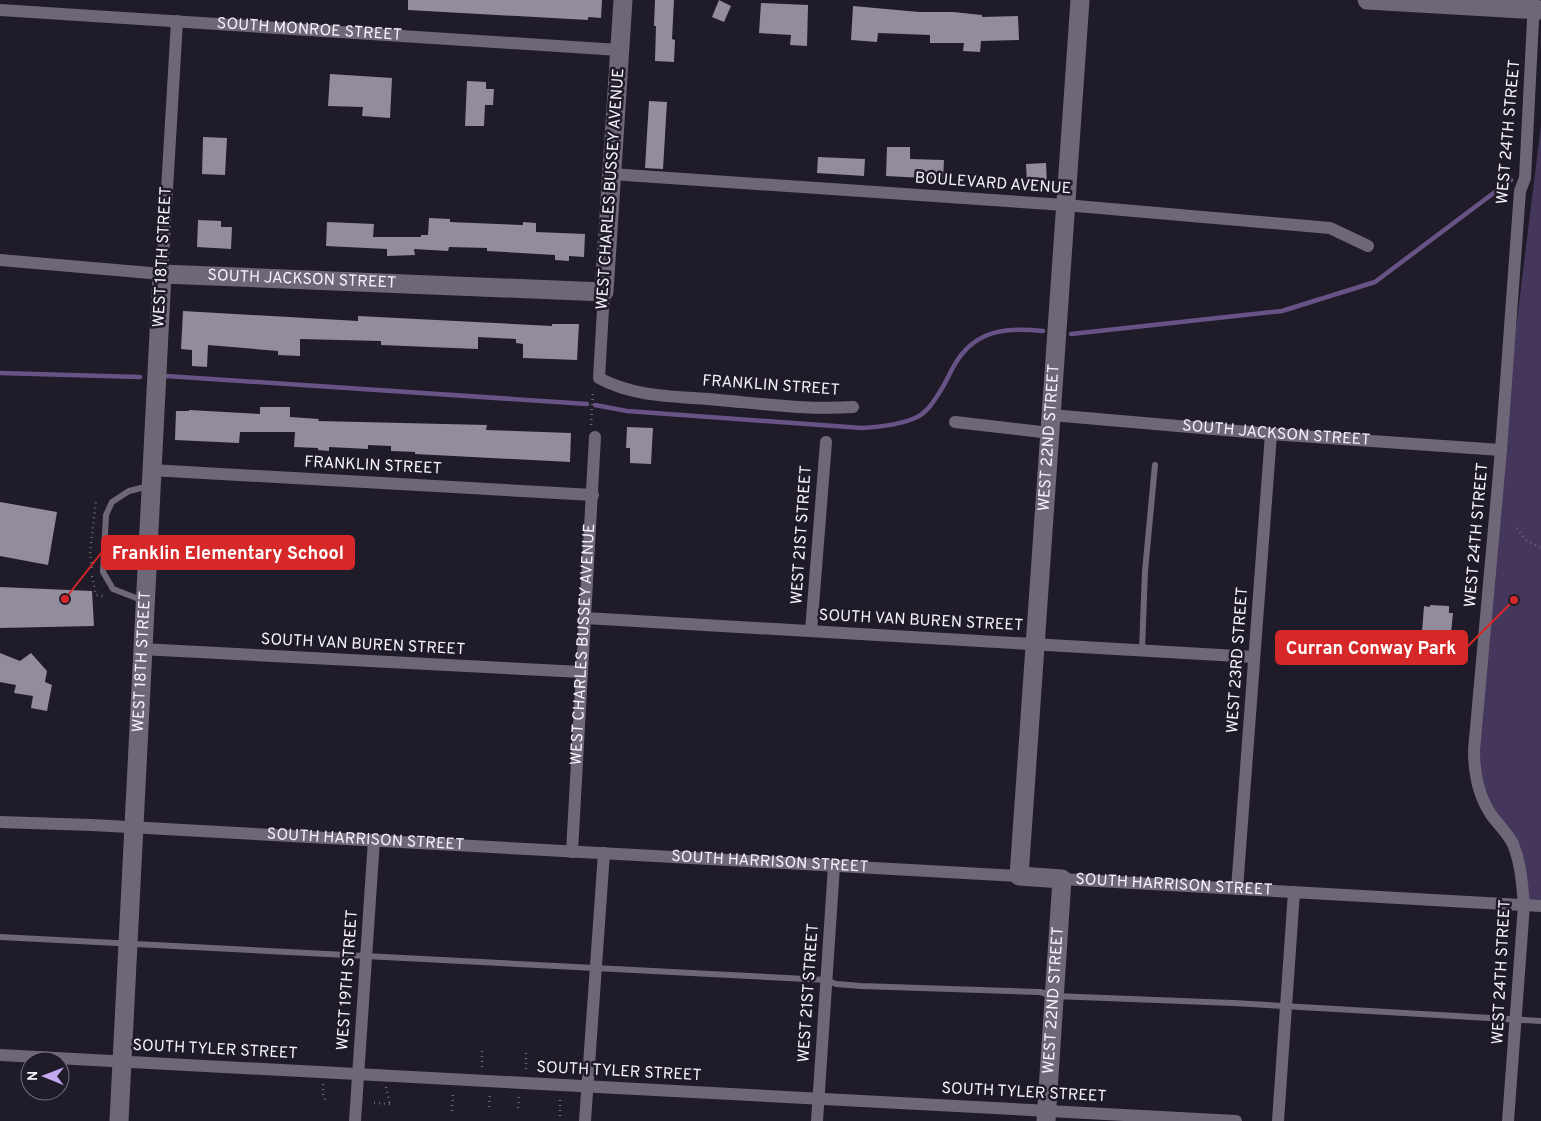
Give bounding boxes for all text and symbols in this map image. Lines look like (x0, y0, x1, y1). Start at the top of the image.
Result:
street label: SOUTH MONROE STREET (216, 14, 403, 46)
street label: WEST 24TH STREET (1493, 59, 1525, 205)
street label: WEST CHARLES BUSSEY AVENUE (593, 68, 629, 310)
street label: BOULEVARD AVENUE (914, 169, 1072, 199)
street label: WEST 18TH STREET (149, 186, 177, 328)
street label: SOUTH JACKSON STREET (207, 266, 397, 294)
street label: WEST 22ND STREET (1034, 363, 1065, 512)
street label: FRANKLIN STREET (702, 371, 840, 401)
street label: SOUTH JACKSON STREET (1181, 416, 1371, 451)
street label: FRANKLIN STREET (304, 452, 442, 480)
street label: WEST 24TH STREET (1461, 462, 1493, 608)
street label: WEST 21ST STREET (787, 465, 817, 605)
street label: WEST CHARLES BUSSEY AVENUE (567, 523, 600, 766)
callout: Franklin Elementary School (102, 536, 354, 569)
text: Franklin Elementary School (112, 543, 344, 566)
street label: WEST 23RD STREET (1223, 586, 1253, 734)
street label: WEST 18TH STREET (129, 590, 156, 733)
street label: SOUTH VAN BUREN STREET (818, 606, 1024, 636)
street label: SOUTH VAN BUREN STREET (260, 630, 466, 660)
callout: Curran Conway Park (1276, 631, 1467, 664)
text: Curran Conway Park (1286, 638, 1456, 661)
street label: SOUTH HARRISON STREET (266, 825, 465, 855)
street label: SOUTH HARRISON STREET (671, 847, 869, 878)
street label: SOUTH HARRISON STREET (1075, 870, 1273, 901)
street label: WEST 24TH STREET (1488, 899, 1516, 1045)
street label: WEST 19TH STREET (333, 909, 363, 1051)
street label: WEST 21ST STREET (794, 923, 824, 1063)
street label: WEST 22ND STREET (1039, 926, 1069, 1075)
street label: SOUTH TYLER STREET (132, 1036, 298, 1064)
north arrow (20, 1051, 70, 1101)
street label: SOUTH TYLER STREET (536, 1058, 702, 1086)
text: N (25, 1071, 42, 1081)
street label: SOUTH TYLER STREET (941, 1079, 1107, 1107)

